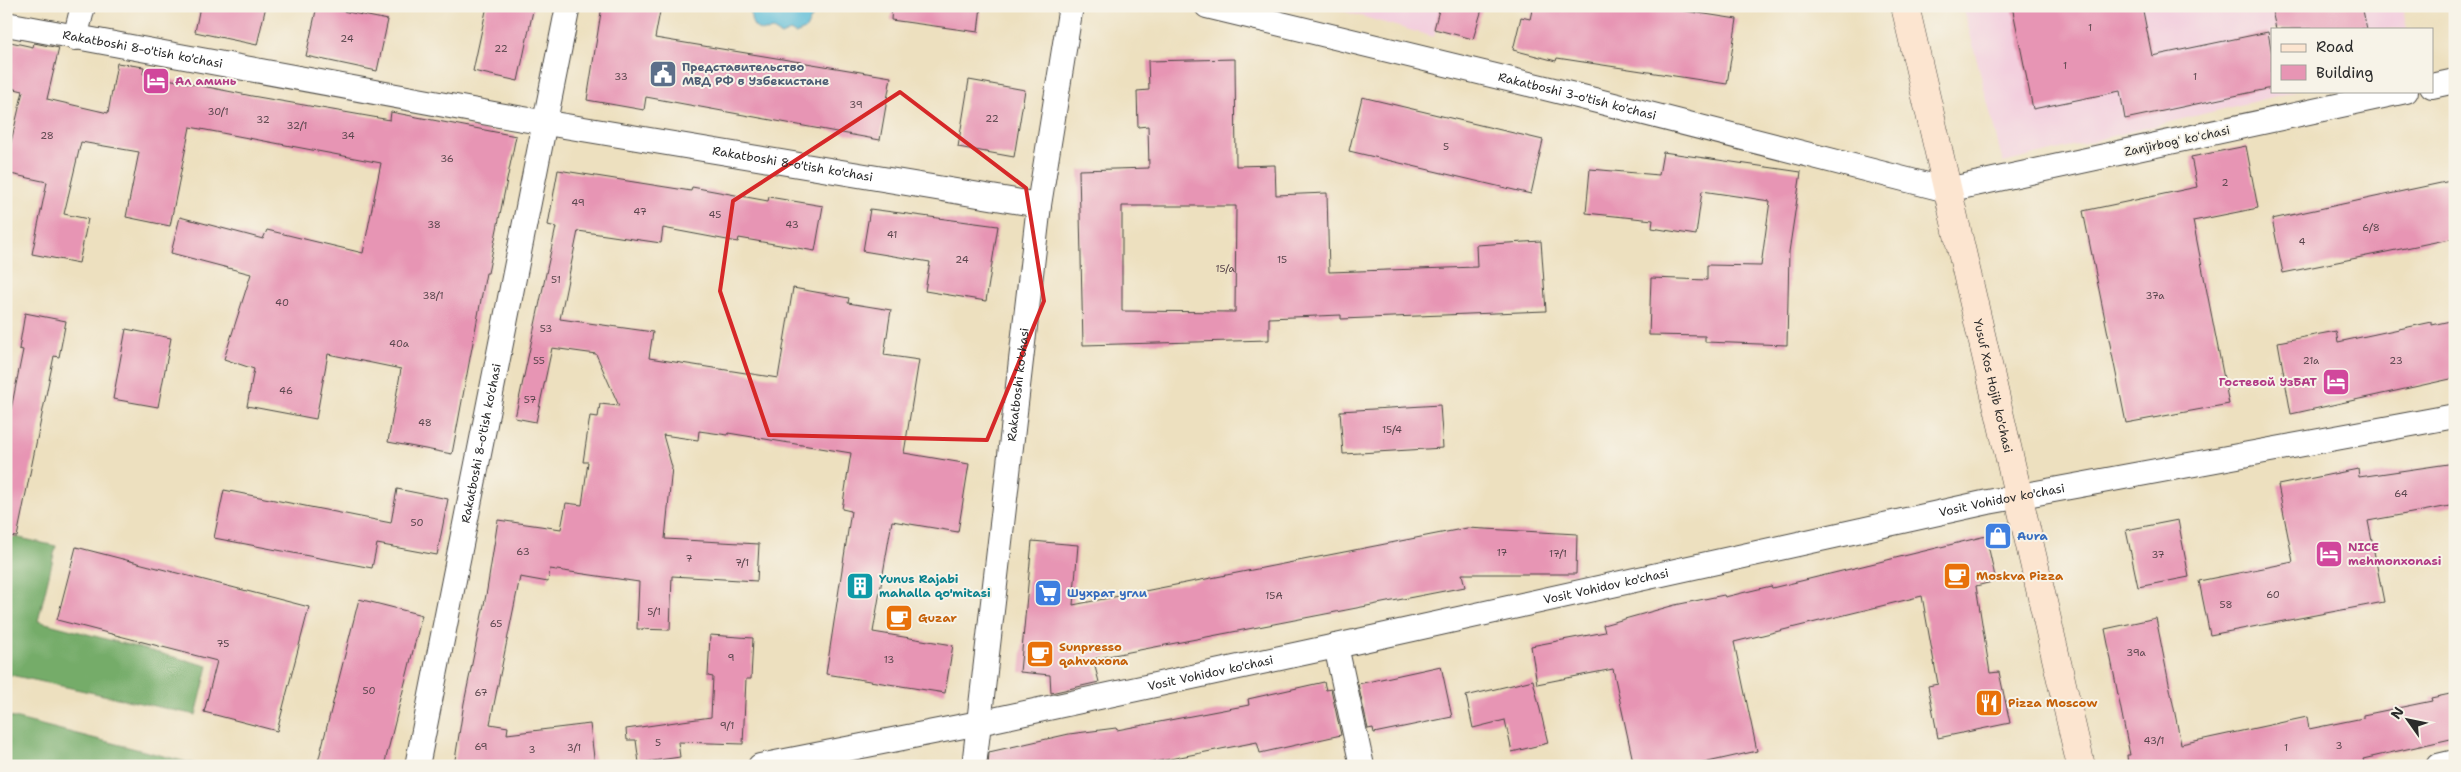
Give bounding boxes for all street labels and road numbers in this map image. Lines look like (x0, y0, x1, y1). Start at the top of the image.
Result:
street label: Rakatboshi 8-o'tish ko'chasi (61, 27, 224, 72)
street label: Rakatboshi 3-o'tish ko'chasi (1496, 69, 1658, 124)
street label: Zanjirbogʻ koʻchasi (2123, 122, 2231, 160)
street label: Rakatboshi 8-o'tish ko'chasi (711, 143, 874, 185)
street label: Yusuf Xos Hojib ko'chasi (1970, 317, 2016, 455)
street label: Rakatboshi ko'chasi (1004, 327, 1033, 442)
street label: Rakatboshi 8-o'tish ko'chasi (457, 362, 505, 525)
street label: Vosit Vohidov ko'chasi (1937, 480, 2066, 521)
street label: Vosit Vohidov ko'chasi (1542, 565, 1670, 608)
street label: Vosit Vohidov ko'chasi (1146, 652, 1275, 694)

